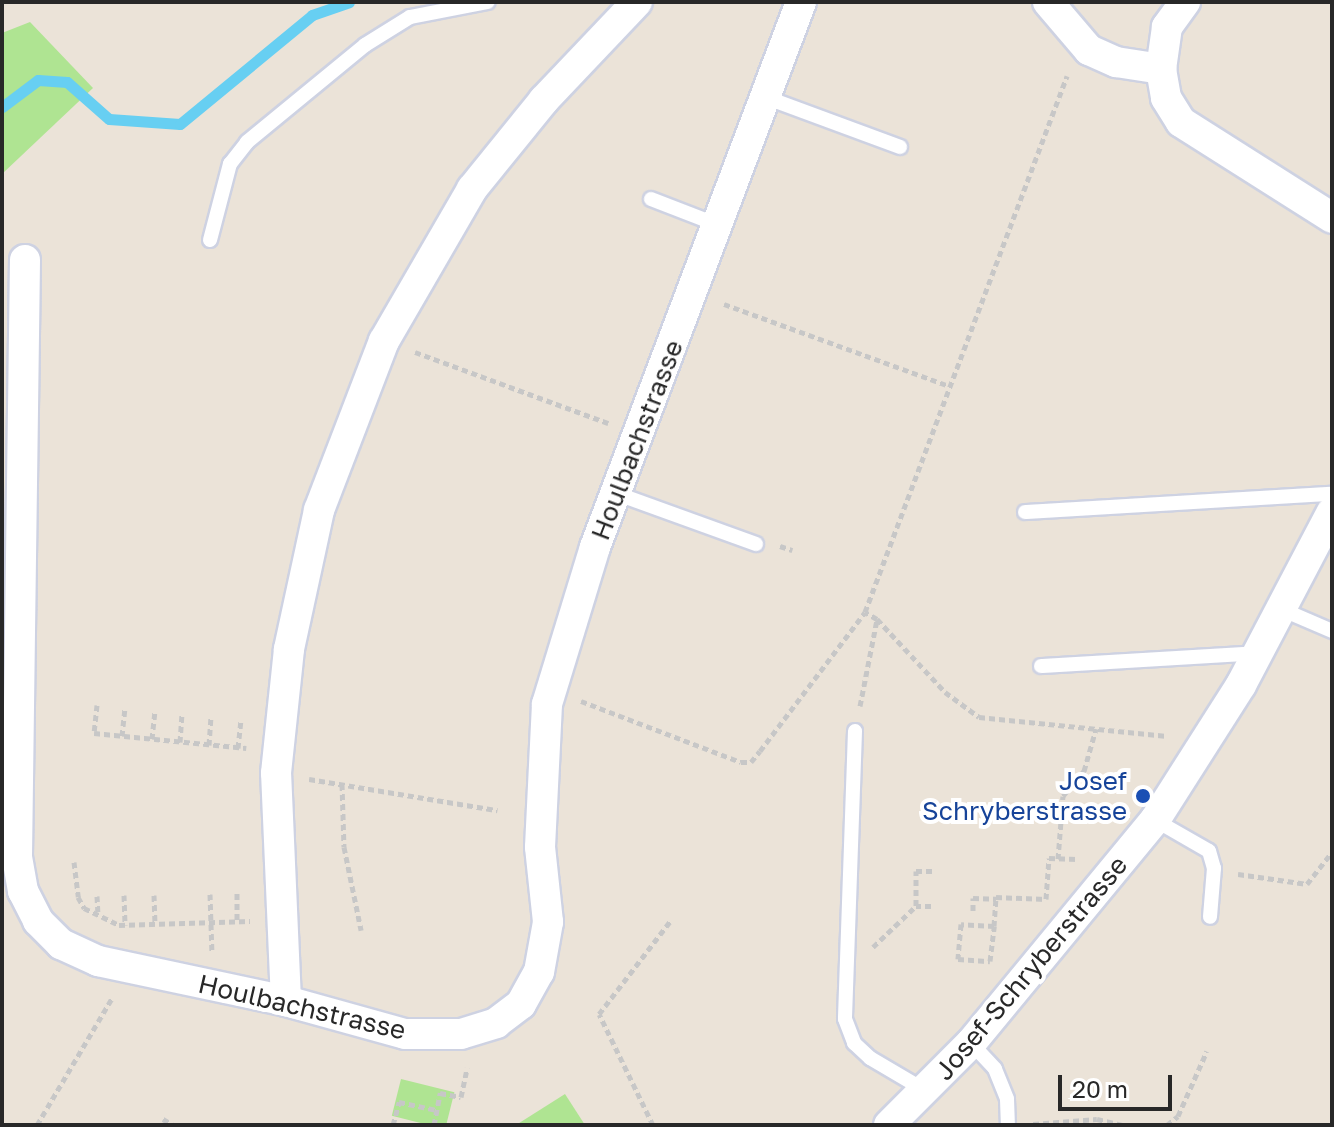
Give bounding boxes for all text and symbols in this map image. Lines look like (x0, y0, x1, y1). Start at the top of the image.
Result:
street label: Houlbachstrasse (585, 336, 689, 544)
place label: Josef Schryberstrasse (922, 765, 1127, 826)
marker: Josef Schryberstrasse (1134, 787, 1152, 805)
street label: Josef-Schryberstrasse (928, 850, 1134, 1086)
street label: Houlbachstrasse (195, 968, 409, 1046)
scale bar (1062, 1059, 1176, 1109)
text: 20 m (1072, 1074, 1128, 1103)

